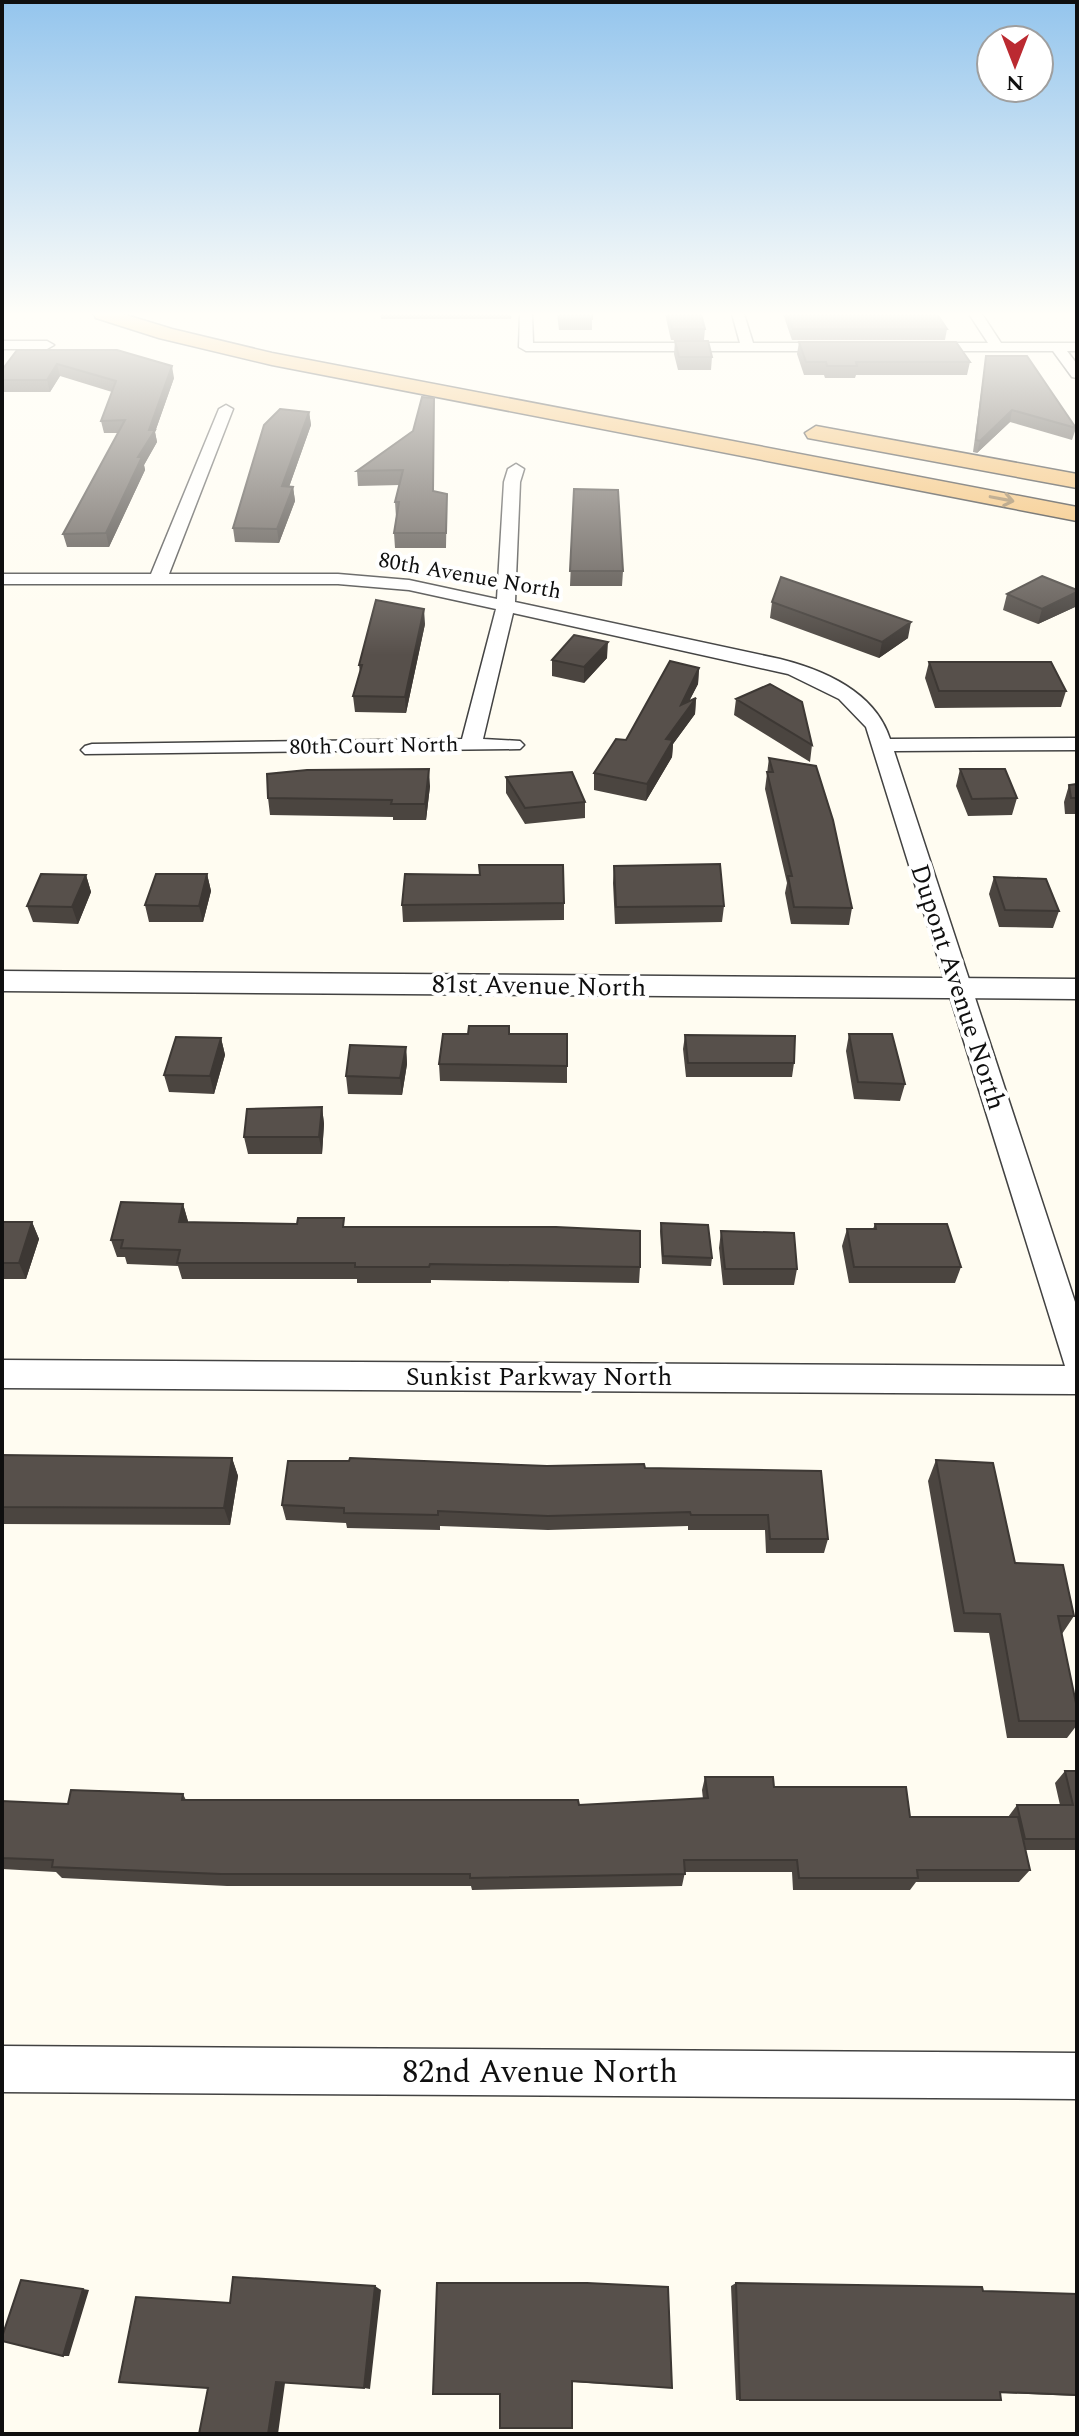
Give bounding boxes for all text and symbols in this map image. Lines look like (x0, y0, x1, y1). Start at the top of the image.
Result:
north arrow (975, 24, 1055, 104)
text: N (1006, 66, 1024, 99)
one-way arrow (988, 493, 1014, 508)
street label: 80th Avenue North (376, 544, 564, 608)
street label: 80th Court North (289, 728, 459, 764)
street label: Dupont Avenue North (899, 859, 1017, 1115)
street label: 81st Avenue North (431, 964, 647, 1008)
street label: Sunkist Parkway North (406, 1357, 672, 1397)
street label: 82nd Avenue North (402, 2048, 678, 2097)

